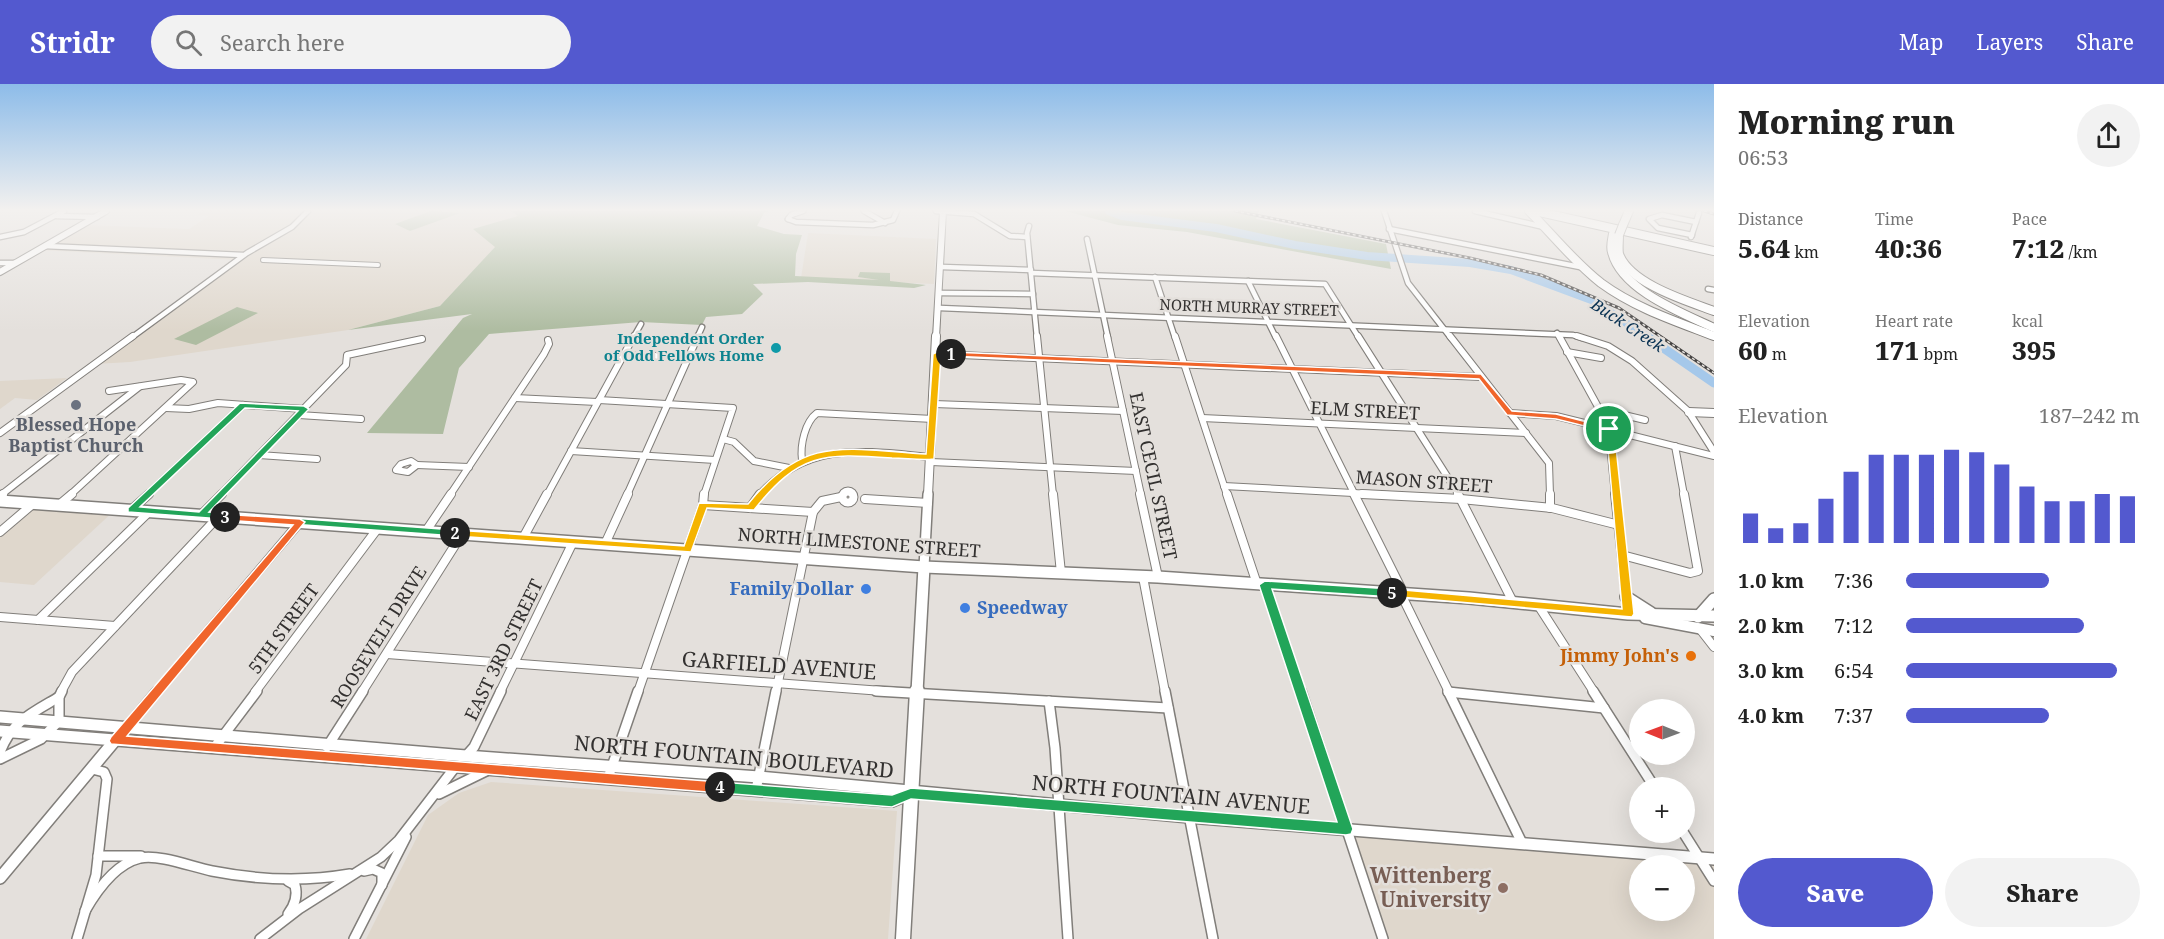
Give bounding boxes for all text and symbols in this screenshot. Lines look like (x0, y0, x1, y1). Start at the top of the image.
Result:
search box (151, 15, 571, 69)
text: Stridr (30, 23, 115, 61)
icon: search (172, 26, 205, 59)
text: Search here (220, 27, 345, 57)
text: Map (1899, 28, 1943, 56)
text: Layers (1976, 28, 2043, 56)
text: Share (2076, 28, 2134, 56)
text: Morning run (1738, 99, 1955, 144)
button: share (2077, 104, 2140, 167)
text: 06:53 (1738, 144, 1788, 171)
text: Distance (1738, 208, 1803, 230)
text: Time (1875, 208, 1914, 230)
text: Pace (2012, 208, 2047, 230)
text: 5.64 (1738, 230, 1790, 266)
text: 40:36 (1875, 230, 1942, 266)
text: 7:12 (2012, 230, 2064, 266)
text: km (1790, 241, 1819, 263)
text: /km (2064, 241, 2098, 263)
water label: Buck Creek (1586, 293, 1670, 357)
street label: NORTH MURRAY STREET (1159, 294, 1339, 320)
text: Elevation (1738, 310, 1810, 332)
text: Heart rate (1875, 310, 1953, 332)
text: kcal (2012, 310, 2043, 332)
place label: Independent Order of Odd Fellows Home (604, 328, 764, 365)
text: 60 (1738, 332, 1767, 368)
text: 171 (1875, 332, 1919, 368)
text: 395 (2012, 332, 2056, 368)
pin: 1 (936, 339, 966, 369)
marker: Independent Order of Odd Fellows Home (769, 341, 783, 355)
text: 1 (946, 343, 956, 365)
text: m (1767, 343, 1787, 365)
text: bpm (1919, 343, 1958, 365)
street label: EAST CECIL STREET (1125, 390, 1183, 562)
street label: ELM STREET (1310, 395, 1420, 425)
marker: Blessed Hope Baptist Church (69, 398, 83, 412)
text: Elevation (1738, 402, 1828, 429)
text: 187–242 m (2039, 402, 2140, 429)
pin (1583, 403, 1634, 454)
place label: Blessed Hope Baptist Church (8, 412, 144, 457)
icon: arrive (1592, 412, 1625, 445)
street label: MASON STREET (1355, 464, 1493, 498)
pin: 3 (210, 502, 240, 532)
text: 3 (220, 506, 230, 528)
pin: 2 (440, 518, 470, 548)
text: 2 (450, 522, 460, 544)
street label: NORTH LIMESTONE STREET (737, 522, 981, 562)
street label: ROOSEVELT DRIVE (325, 561, 431, 712)
text: 1.0 km (1738, 567, 1804, 594)
text: 7:36 (1834, 567, 1873, 594)
street label: EAST 3RD STREET (458, 575, 548, 724)
place label: Family Dollar (729, 576, 855, 600)
pin: 5 (1377, 578, 1407, 608)
street label: 5TH STREET (242, 579, 324, 678)
marker: Family Dollar (859, 582, 873, 596)
text: 5 (1387, 582, 1397, 604)
place label: Speedway (977, 595, 1068, 619)
marker: Speedway (958, 601, 972, 615)
text: 2.0 km (1738, 612, 1804, 639)
text: 7:12 (1834, 612, 1873, 639)
place label: Jimmy John's (1559, 643, 1679, 667)
street label: GARFIELD AVENUE (681, 644, 877, 686)
marker: Jimmy John's (1684, 649, 1698, 663)
text: 3.0 km (1738, 657, 1804, 684)
text: 6:54 (1834, 657, 1873, 684)
north arrow (1629, 699, 1695, 765)
map controls (1629, 699, 1695, 921)
text: 4.0 km (1738, 702, 1804, 729)
text: 7:37 (1834, 702, 1873, 729)
street label: NORTH FOUNTAIN BOULEVARD (573, 728, 895, 784)
street label: NORTH FOUNTAIN AVENUE (1031, 768, 1311, 820)
pin: 4 (705, 772, 735, 802)
text: 4 (715, 776, 725, 798)
button: + (1629, 777, 1695, 843)
button: − (1629, 855, 1695, 921)
button: Save (1738, 858, 1933, 927)
button: Share (1945, 858, 2140, 927)
place label: Wittenberg University (1370, 861, 1492, 913)
marker: Wittenberg University (1496, 881, 1510, 895)

